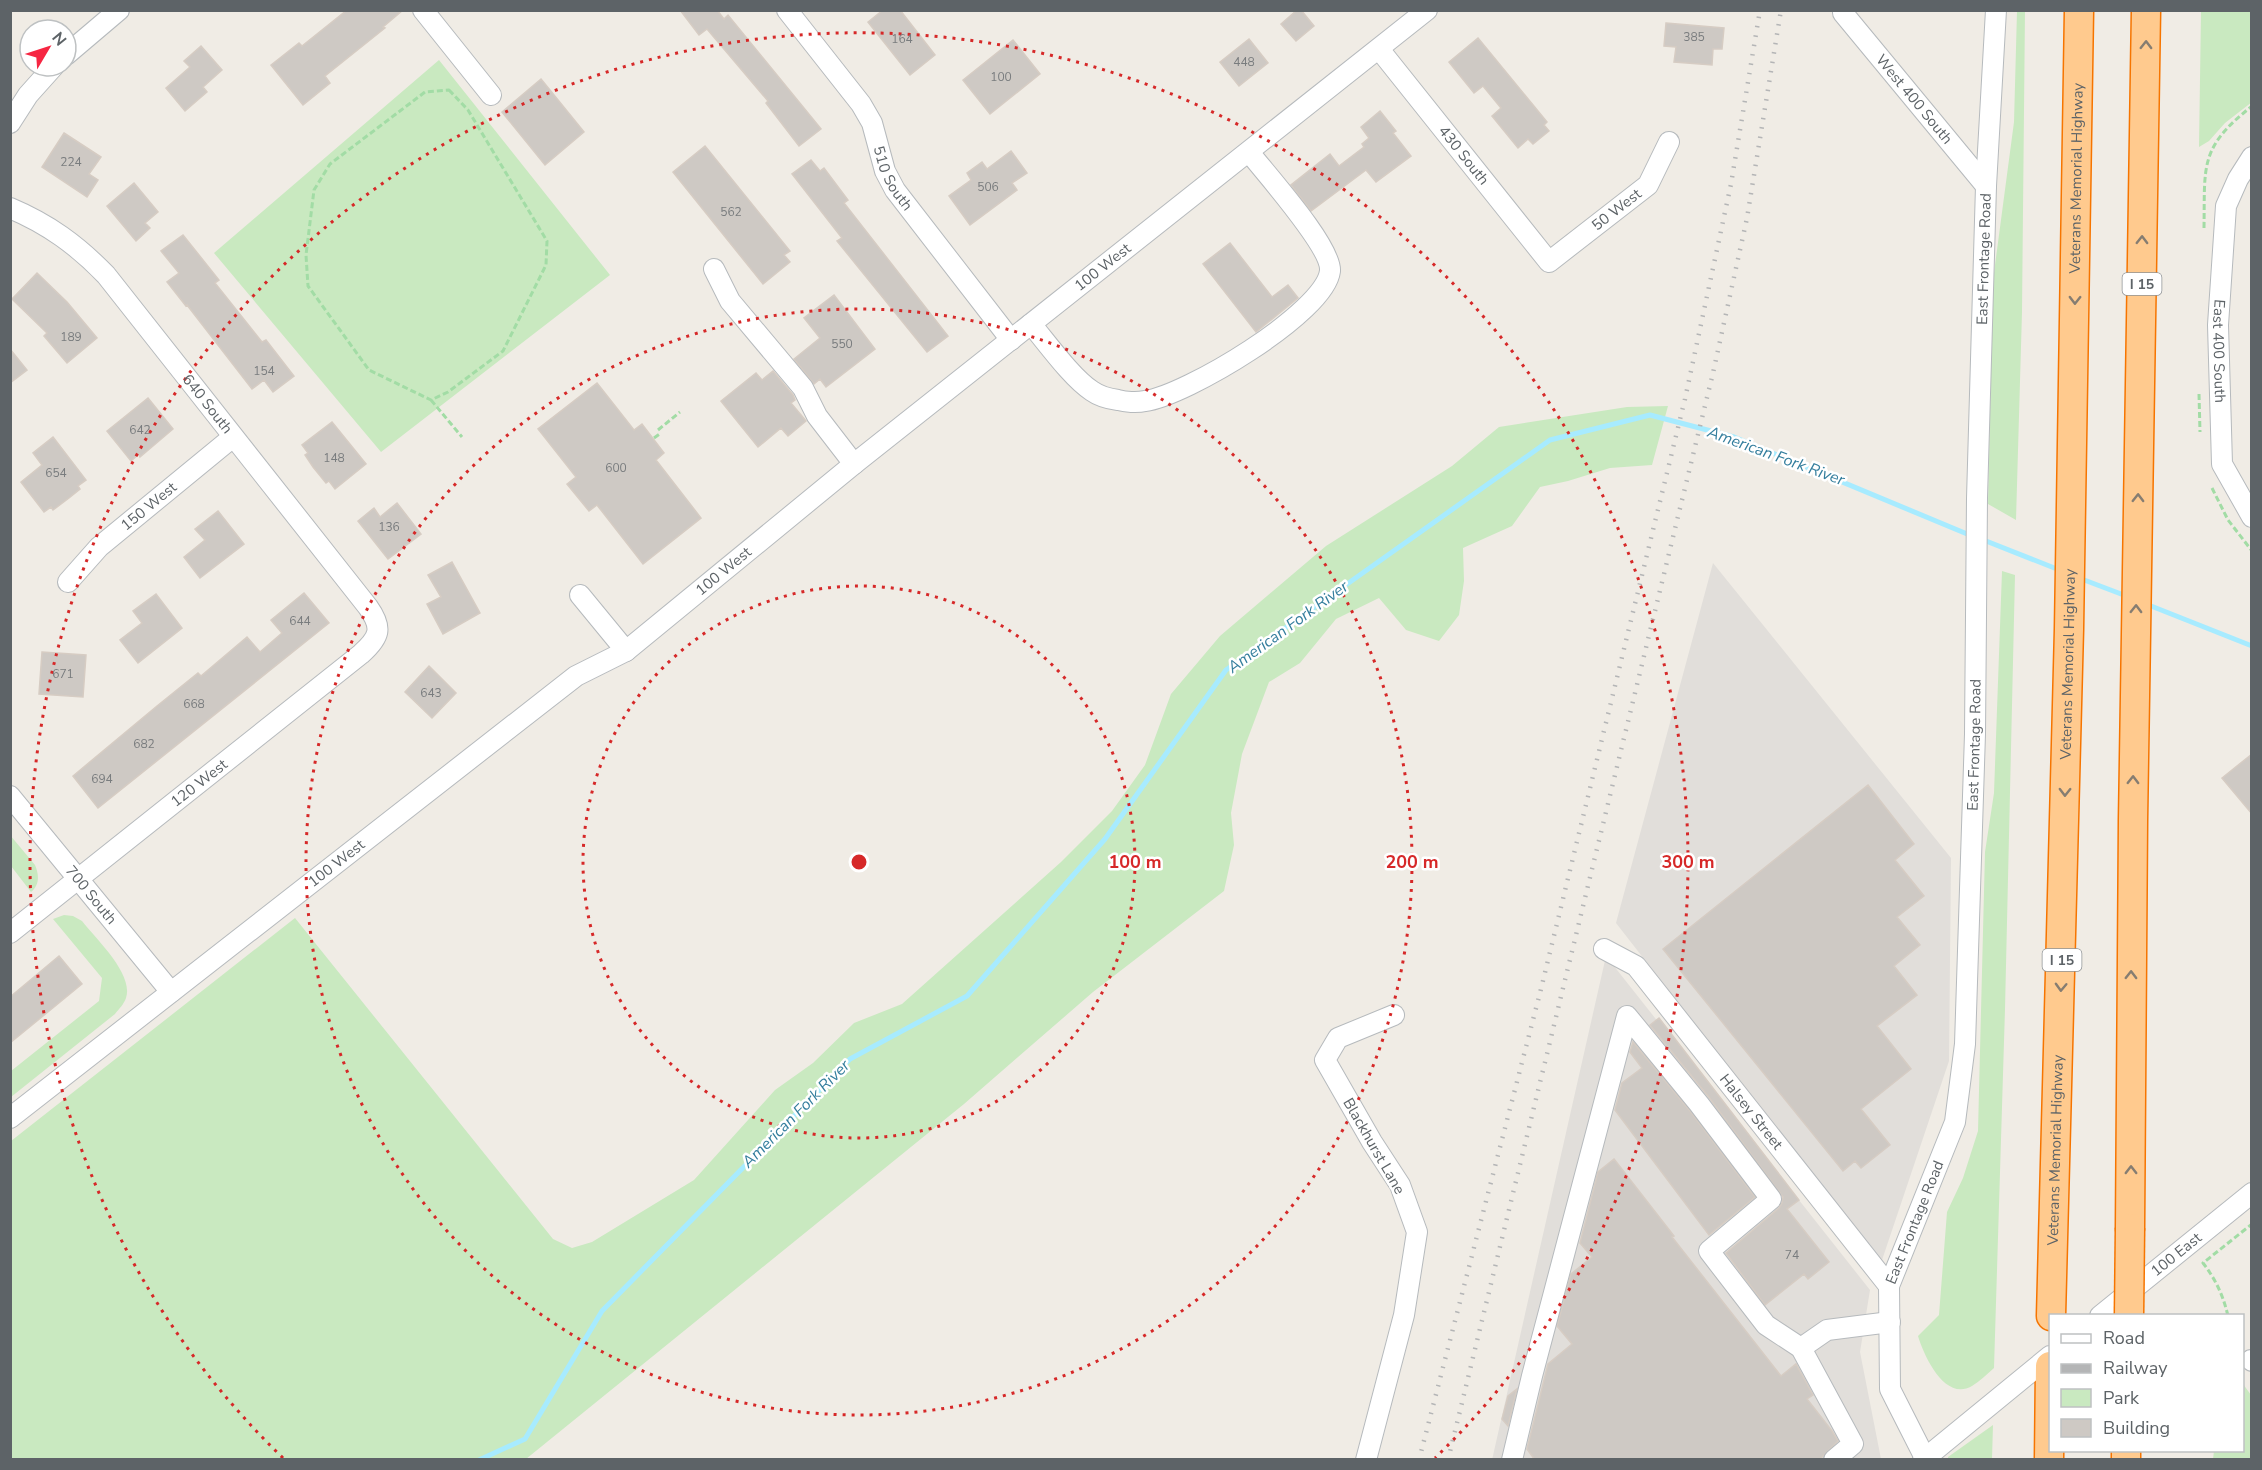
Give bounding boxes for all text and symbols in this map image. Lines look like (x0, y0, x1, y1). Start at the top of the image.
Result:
north arrow (18, 18, 78, 78)
text: N (47, 28, 71, 51)
house number: 385 (1683, 29, 1705, 45)
house number: 164 (891, 31, 913, 47)
one-way arrow (2140, 41, 2152, 50)
street label: West 400 South (1871, 50, 1957, 148)
house number: 448 (1233, 54, 1255, 70)
house number: 100 (990, 69, 1012, 85)
street label: Veterans Memorial Highway (2065, 82, 2088, 275)
street label: 430 South (1434, 121, 1494, 189)
street label: 510 South (869, 144, 917, 215)
house number: 224 (60, 154, 82, 170)
house number: 506 (977, 179, 999, 195)
street label: 50 West (1587, 183, 1646, 235)
street label: East Frontage Road (1972, 193, 1996, 325)
house number: 562 (720, 204, 742, 220)
one-way arrow (2136, 236, 2149, 245)
street label: 100 West (1070, 238, 1136, 296)
road number: I 15 (2122, 273, 2162, 295)
one-way arrow (2069, 295, 2081, 304)
street label: East 400 South (2208, 299, 2230, 403)
house number: 189 (60, 329, 82, 345)
house number: 550 (831, 336, 853, 352)
house number: 154 (253, 363, 275, 379)
street label: 640 South (178, 370, 237, 438)
water label: American Fork River (1703, 421, 1849, 491)
house number: 642 (129, 422, 151, 438)
house number: 148 (323, 450, 345, 466)
house number: 600 (605, 460, 627, 476)
house number: 654 (45, 465, 67, 481)
street label: 150 West (116, 477, 181, 535)
one-way arrow (2132, 494, 2144, 503)
house number: 136 (378, 519, 400, 535)
street label: 100 West (691, 542, 756, 600)
street label: Veterans Memorial Highway (2056, 568, 2080, 761)
water label: American Fork River (1222, 575, 1354, 679)
one-way arrow (2130, 604, 2142, 613)
house number: 644 (289, 613, 311, 629)
house number: 671 (52, 666, 74, 682)
street label: East Frontage Road (1963, 679, 1985, 811)
house number: 643 (420, 685, 442, 701)
house number: 668 (183, 696, 205, 712)
house number: 682 (133, 736, 155, 752)
street label: 120 West (167, 754, 232, 811)
house number: 694 (91, 771, 113, 787)
one-way arrow (2127, 775, 2139, 784)
one-way arrow (2059, 787, 2071, 796)
street label: 100 West (304, 834, 369, 892)
text: 100 m (1108, 850, 1162, 874)
text: 200 m (1385, 850, 1439, 874)
text: 300 m (1661, 850, 1715, 874)
centre of rings (849, 852, 869, 872)
street label: 700 South (61, 861, 121, 929)
road number: I 15 (2042, 949, 2082, 971)
one-way arrow (2125, 970, 2137, 979)
one-way arrow (2054, 982, 2067, 991)
water label: American Fork River (736, 1054, 856, 1174)
street label: Veterans Memorial Highway (2043, 1054, 2068, 1247)
street label: Halsey Street (1715, 1070, 1788, 1154)
street label: Blackhurst Lane (1338, 1094, 1410, 1198)
street label: East Frontage Road (1881, 1157, 1949, 1287)
one-way arrow (2125, 1165, 2137, 1174)
street label: 100 East (2147, 1227, 2206, 1281)
house number: 74 (1785, 1247, 1799, 1263)
legend (2049, 1314, 2244, 1452)
text: Road (2103, 1326, 2145, 1350)
text: Railway (2103, 1356, 2168, 1380)
text: Park (2103, 1386, 2140, 1410)
text: Building (2103, 1416, 2170, 1440)

